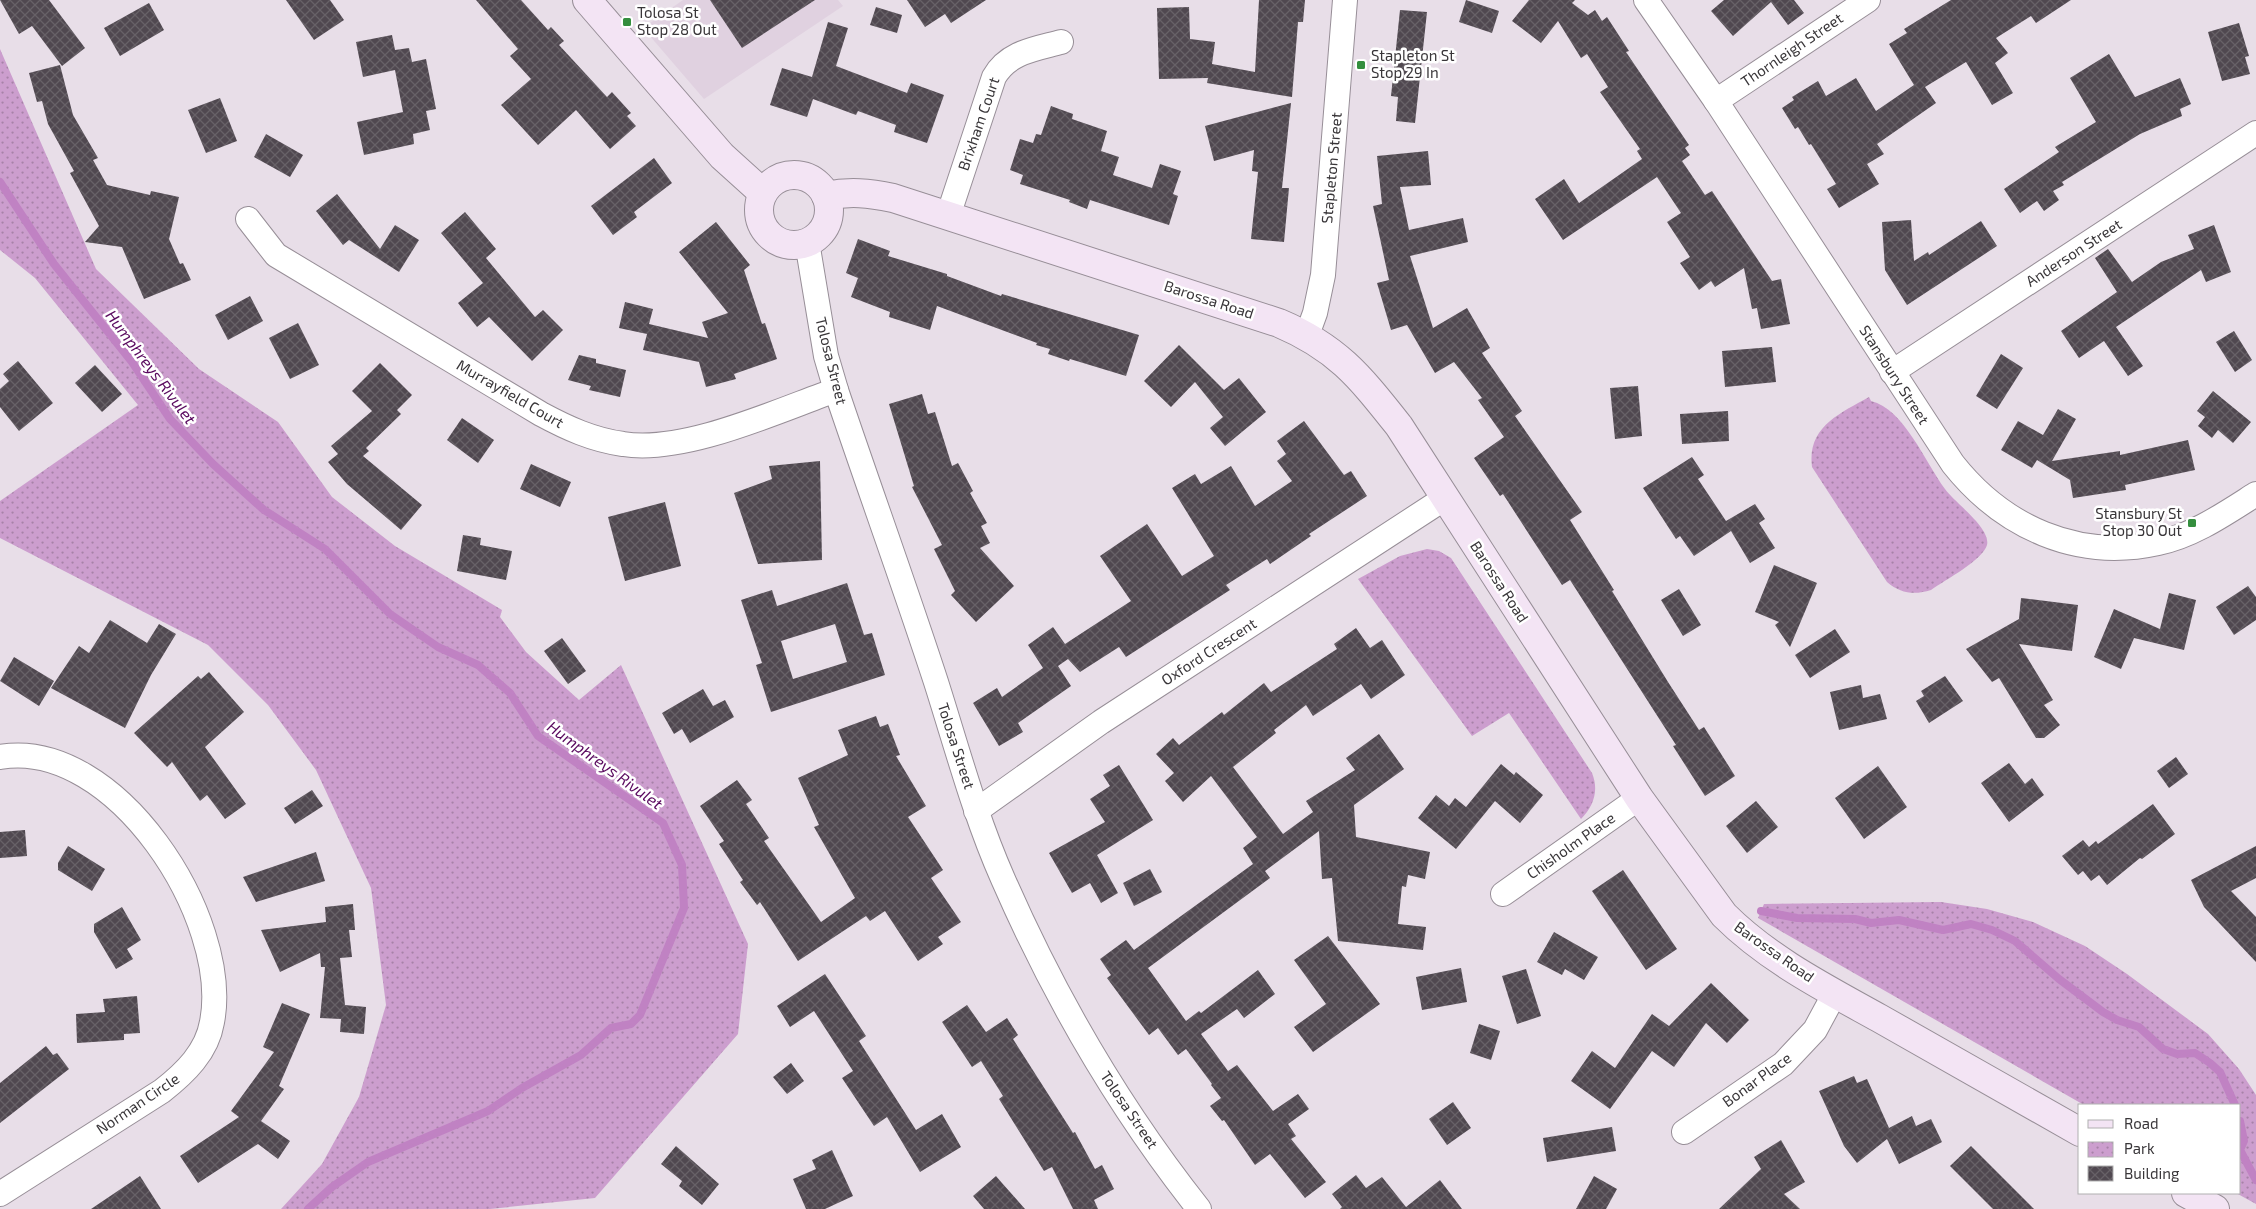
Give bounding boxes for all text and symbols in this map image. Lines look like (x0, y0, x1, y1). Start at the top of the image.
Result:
place label: Tolosa St Stop 28 Out (637, 3, 717, 38)
street label: Thornleigh Street (1737, 8, 1846, 90)
marker: Tolosa St Stop 28 Out (621, 16, 633, 28)
place label: Stapleton St Stop 29 In (1371, 46, 1455, 81)
marker: Stapleton St Stop 29 In (1355, 59, 1367, 71)
street label: Brixham Court (954, 74, 1003, 173)
street label: Stapleton Street (1317, 111, 1345, 224)
street label: Anderson Street (2022, 214, 2125, 290)
street label: Barossa Road (1162, 276, 1256, 322)
water label: Humphreys Rivulet (102, 306, 201, 429)
street label: Tolosa Street (812, 315, 852, 407)
street label: Stansbury Street (1856, 322, 1934, 428)
street label: Murrayfield Court (454, 355, 568, 431)
place label: Stansbury St Stop 30 Out (2095, 504, 2182, 539)
marker: Stansbury St Stop 30 Out (2186, 517, 2198, 529)
street label: Barossa Road (1467, 537, 1533, 625)
street label: Oxford Crescent (1158, 614, 1260, 689)
street label: Tolosa Street (935, 700, 979, 791)
water label: Humphreys Rivulet (543, 716, 667, 814)
street label: Chisholm Place (1523, 808, 1618, 882)
street label: Barossa Road (1731, 917, 1818, 985)
street label: Bonar Place (1719, 1048, 1794, 1110)
street label: Tolosa Street (1097, 1067, 1162, 1152)
street label: Norman Circle (92, 1069, 182, 1138)
legend (2078, 1104, 2241, 1194)
text: Road (2124, 1114, 2159, 1132)
text: Park (2124, 1139, 2155, 1157)
text: Building (2124, 1164, 2180, 1182)

